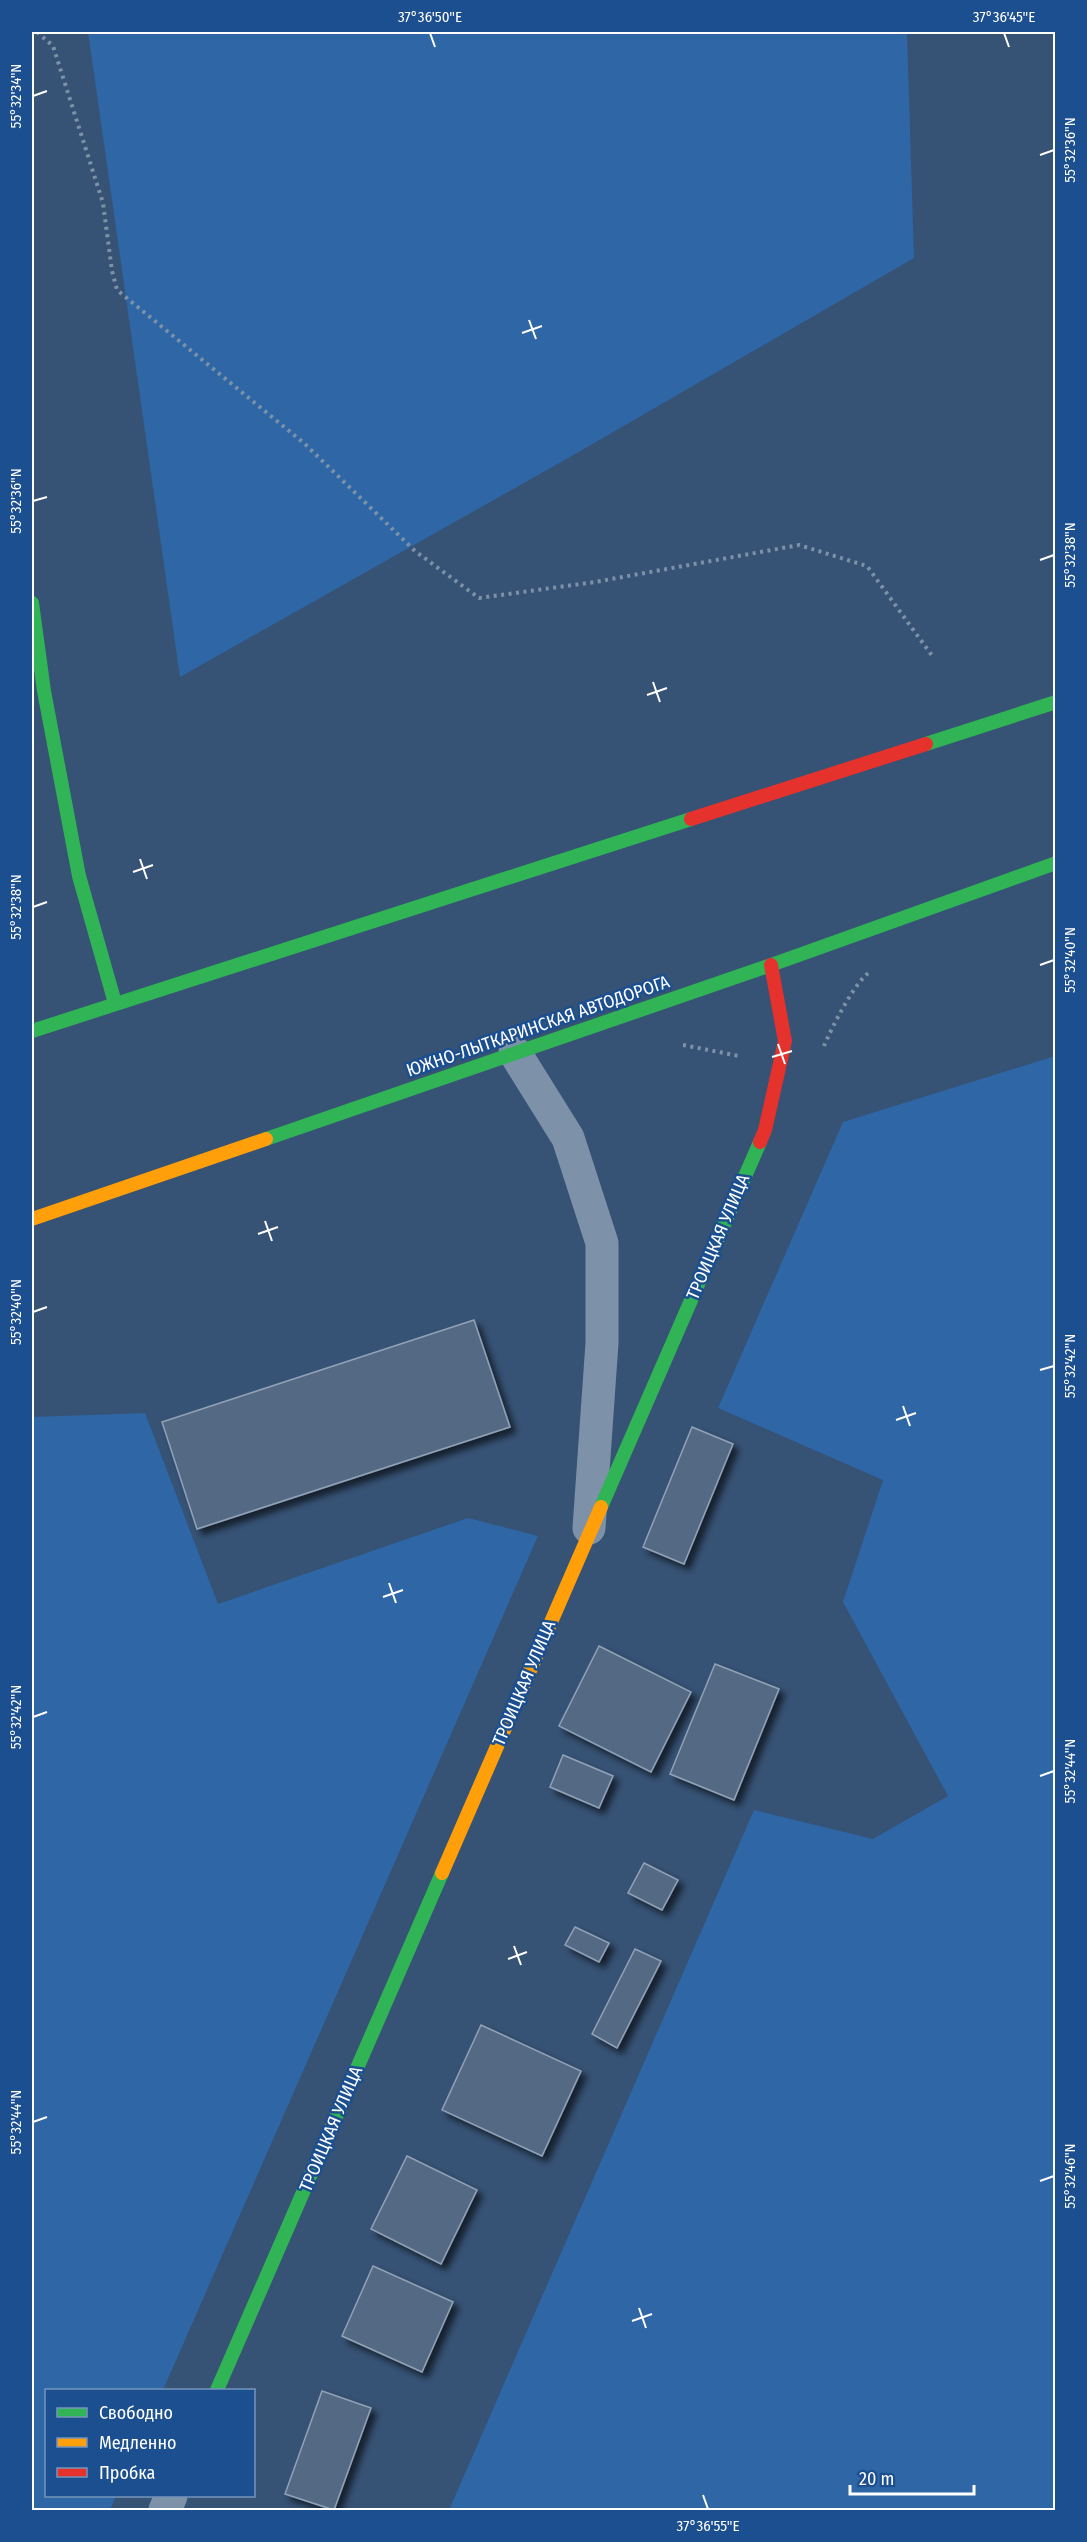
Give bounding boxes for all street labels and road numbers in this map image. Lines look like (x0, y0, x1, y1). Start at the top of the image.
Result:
street label: ЮЖНО-ЛЫТКАРИНСКАЯ АВТОДОРОГА (404, 970, 673, 1081)
street label: ТРОИЦКАЯ УЛИЦА (682, 1170, 755, 1303)
street label: ТРОИЦКАЯ УЛИЦА (488, 1616, 561, 1749)
street label: ТРОИЦКАЯ УЛИЦА (295, 2062, 368, 2195)

